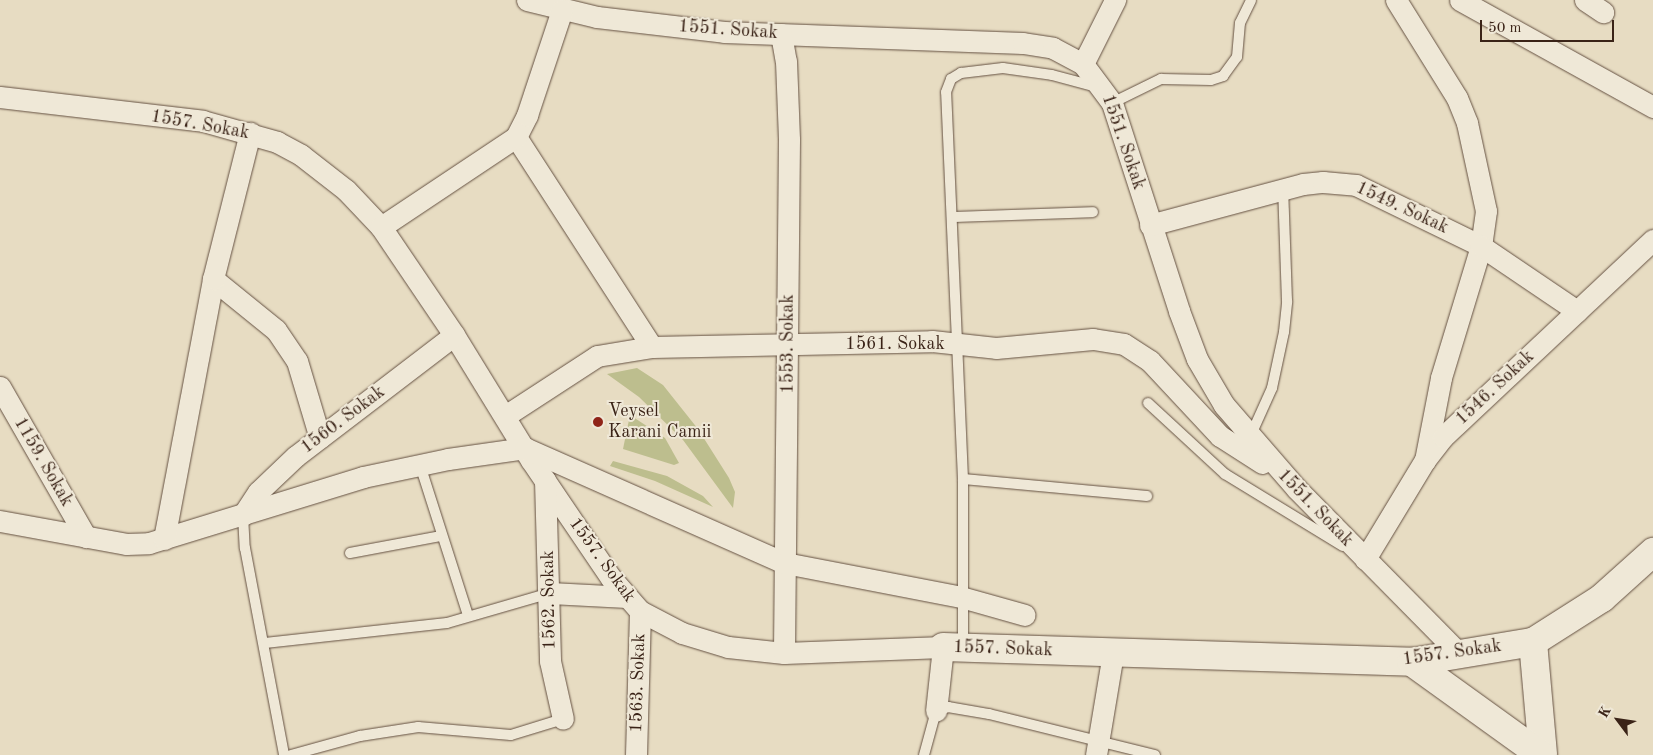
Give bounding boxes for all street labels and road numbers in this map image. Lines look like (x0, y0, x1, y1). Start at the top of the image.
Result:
street label: 1551. Sokak (678, 16, 778, 44)
street label: 1551. Sokak (1097, 91, 1149, 193)
street label: 1557. Sokak (149, 106, 251, 144)
street label: 1549. Sokak (1352, 177, 1452, 239)
street label: 1553. Sokak (777, 294, 799, 394)
street label: 1561. Sokak (845, 333, 945, 355)
street label: 1546. Sokak (1451, 346, 1539, 430)
street label: 1560. Sokak (297, 381, 389, 459)
street label: 1159. Sokak (9, 413, 77, 511)
street label: 1551. Sokak (1273, 465, 1357, 551)
street label: 1557. Sokak (564, 513, 640, 607)
street label: 1562. Sokak (537, 550, 561, 650)
street label: 1563. Sokak (625, 633, 651, 733)
street label: 1557. Sokak (1401, 635, 1503, 671)
street label: 1557. Sokak (953, 636, 1053, 662)

